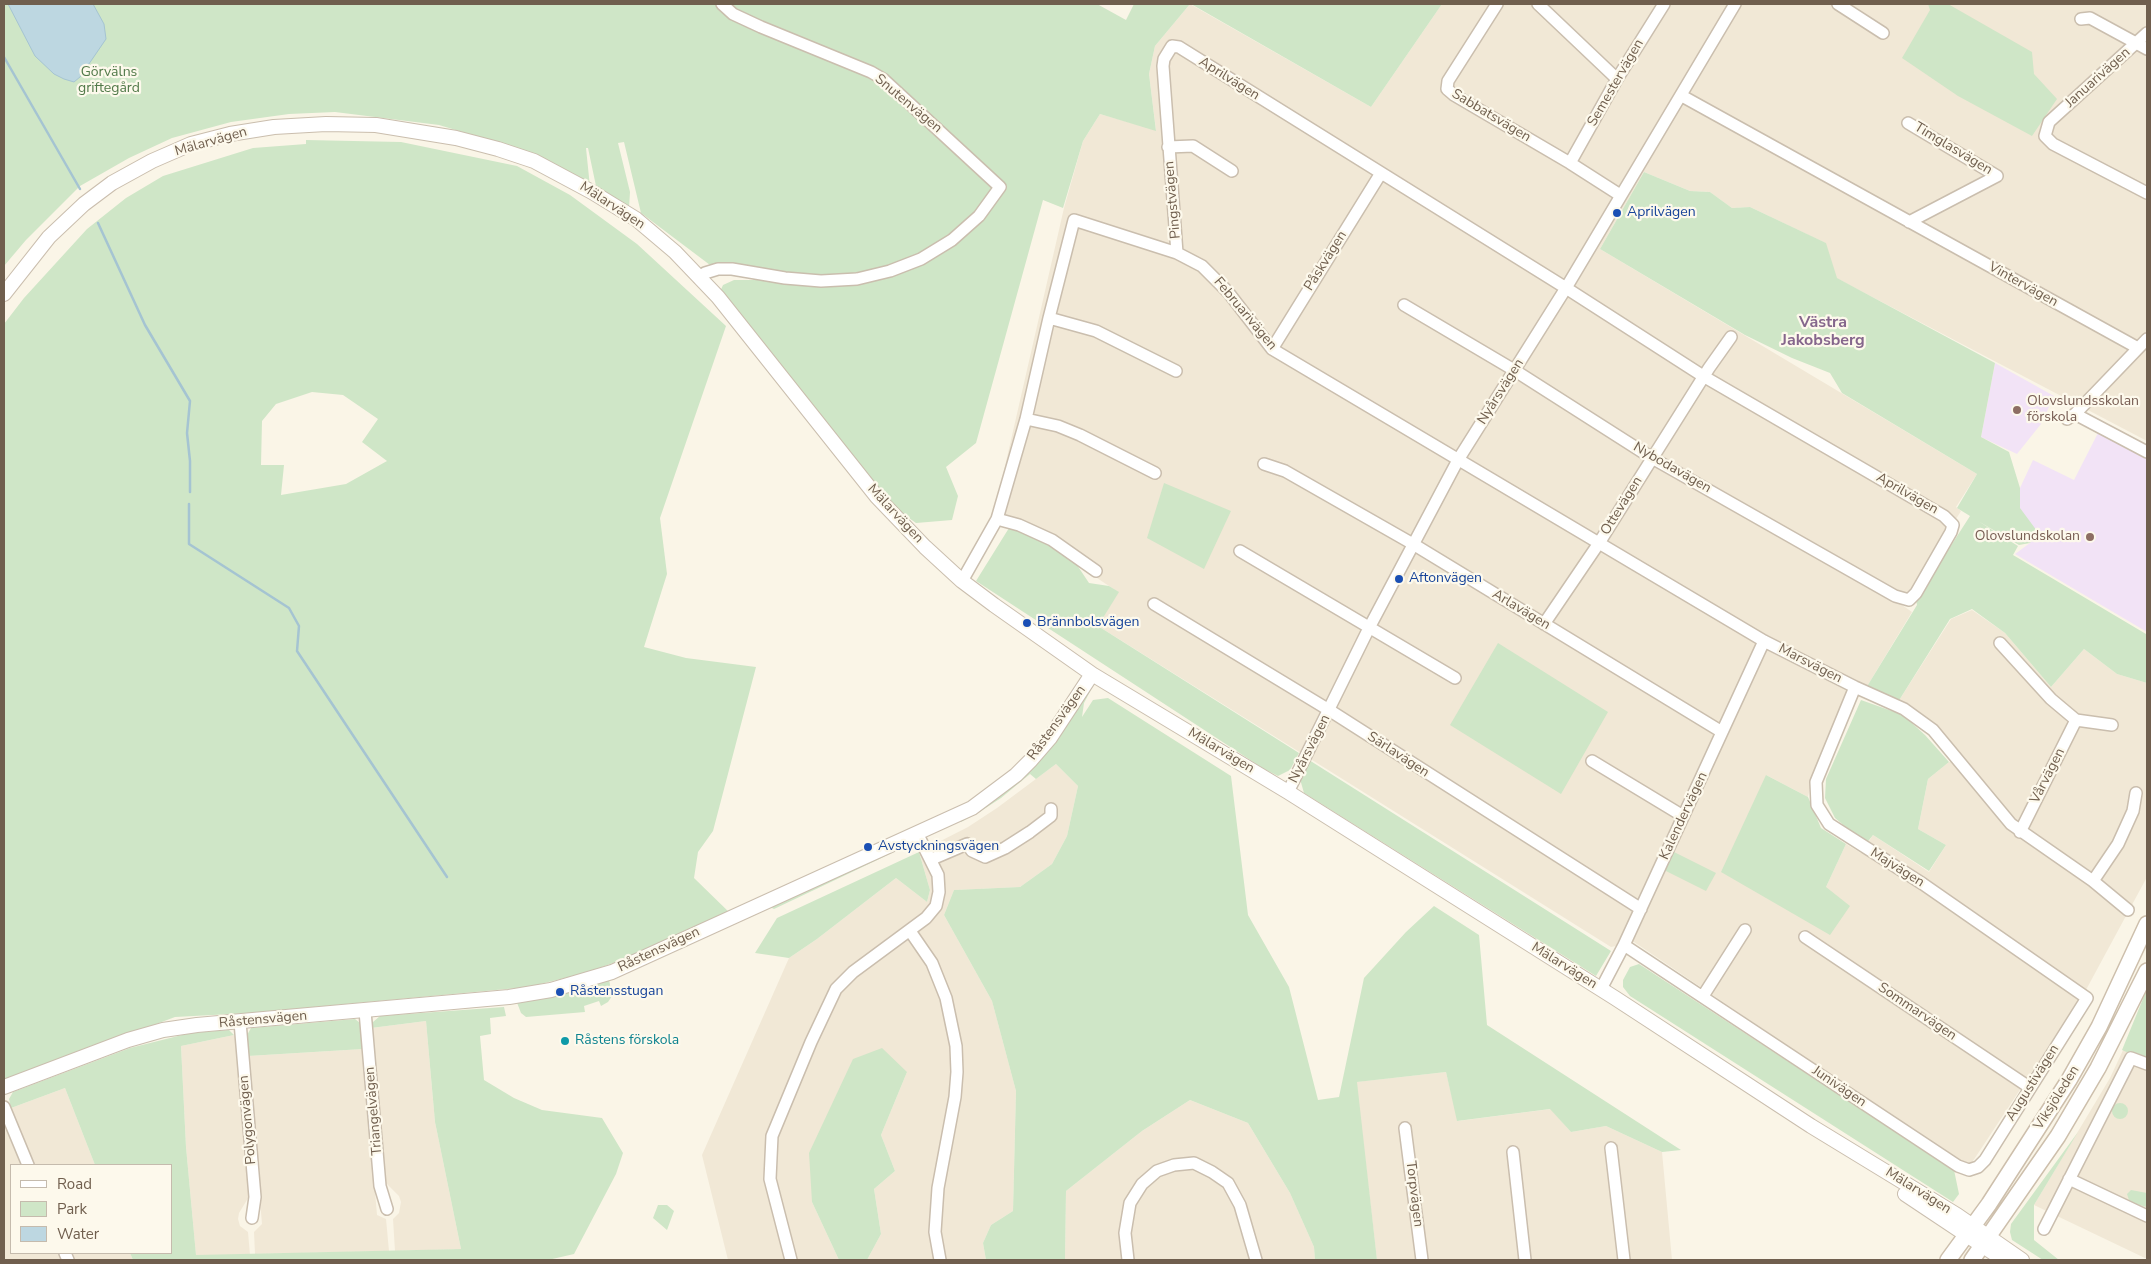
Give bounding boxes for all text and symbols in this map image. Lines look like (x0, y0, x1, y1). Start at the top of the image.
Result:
street label: Semestervägen (1584, 36, 1648, 130)
street label: Januarivägen (2062, 44, 2134, 112)
street label: Aprilvägen (1195, 54, 1263, 104)
park label: Görvälns griftegård (78, 65, 140, 98)
street label: Snutenvägen (871, 71, 945, 137)
street label: Sabbatsvägen (1448, 86, 1534, 146)
street label: Timglasvägen (1911, 119, 1995, 179)
street label: Mälarvägen (173, 124, 249, 160)
street label: Pingstvägen (1161, 160, 1185, 240)
street label: Mälarvägen (576, 179, 648, 233)
place label: Aprilvägen (1627, 205, 1696, 221)
marker: Aprilvägen (1611, 207, 1623, 219)
street label: Påskvägen (1301, 228, 1351, 294)
street label: Vintervägen (1985, 259, 2061, 311)
street label: Februarivägen (1210, 274, 1280, 354)
district label: Västra Jakobsberg (1781, 313, 1865, 351)
street label: Nyårsvägen (1474, 356, 1528, 428)
place label: Olovslundsskolan förskola (2027, 394, 2139, 427)
marker: Olovslundsskolan förskola (2011, 404, 2023, 416)
street label: Nybodavägen (1630, 439, 1714, 497)
street label: Aprilvägen (1873, 470, 1941, 518)
street label: Ottevägen (1597, 474, 1647, 538)
street label: Mälarvägen (863, 481, 927, 547)
place label: Olovslundskolan (1975, 529, 2080, 545)
marker: Olovslundskolan (2084, 531, 2096, 543)
place label: Aftonvägen (1409, 571, 1482, 587)
marker: Aftonvägen (1393, 573, 1405, 585)
street label: Arlavägen (1489, 586, 1553, 634)
place label: Brännbolsvägen (1037, 615, 1139, 631)
marker: Brännbolsvägen (1021, 617, 1033, 629)
street label: Marsvägen (1775, 641, 1845, 687)
street label: Råstensvägen (1024, 682, 1090, 764)
street label: Nyårsvägen (1286, 712, 1334, 786)
street label: Mälarvägen (1185, 725, 1257, 777)
street label: Särlavägen (1364, 729, 1432, 781)
street label: Vårvägen (2027, 746, 2069, 806)
street label: Kalendervägen (1656, 770, 1712, 862)
place label: Avstyckningsvägen (878, 839, 999, 855)
marker: Avstyckningsvägen (862, 841, 874, 853)
street label: Majvägen (1867, 845, 1927, 891)
street label: Råstensvägen (615, 924, 703, 976)
street label: Mälarvägen (1528, 939, 1600, 993)
street label: Sommarvägen (1874, 980, 1960, 1044)
place label: Råstensstugan (570, 984, 663, 1000)
marker: Råstensstugan (554, 986, 566, 998)
street label: Råstensvägen (218, 1008, 308, 1032)
place label: Råstens förskola (575, 1033, 679, 1049)
marker: Råstens förskola (559, 1035, 571, 1047)
street label: Augustivägen (2003, 1042, 2063, 1124)
street label: Junivägen (1809, 1063, 1869, 1111)
street label: Viksjöleden (2031, 1063, 2083, 1133)
street label: Triangelvägen (362, 1066, 386, 1156)
street label: Polygonvägen (236, 1075, 260, 1165)
street label: Torpvägen (1402, 1160, 1426, 1228)
legend (10, 1164, 172, 1254)
street label: Mälarvägen (1882, 1164, 1954, 1218)
text: Road (57, 1174, 92, 1194)
text: Park (57, 1199, 87, 1219)
text: Water (57, 1224, 99, 1244)

